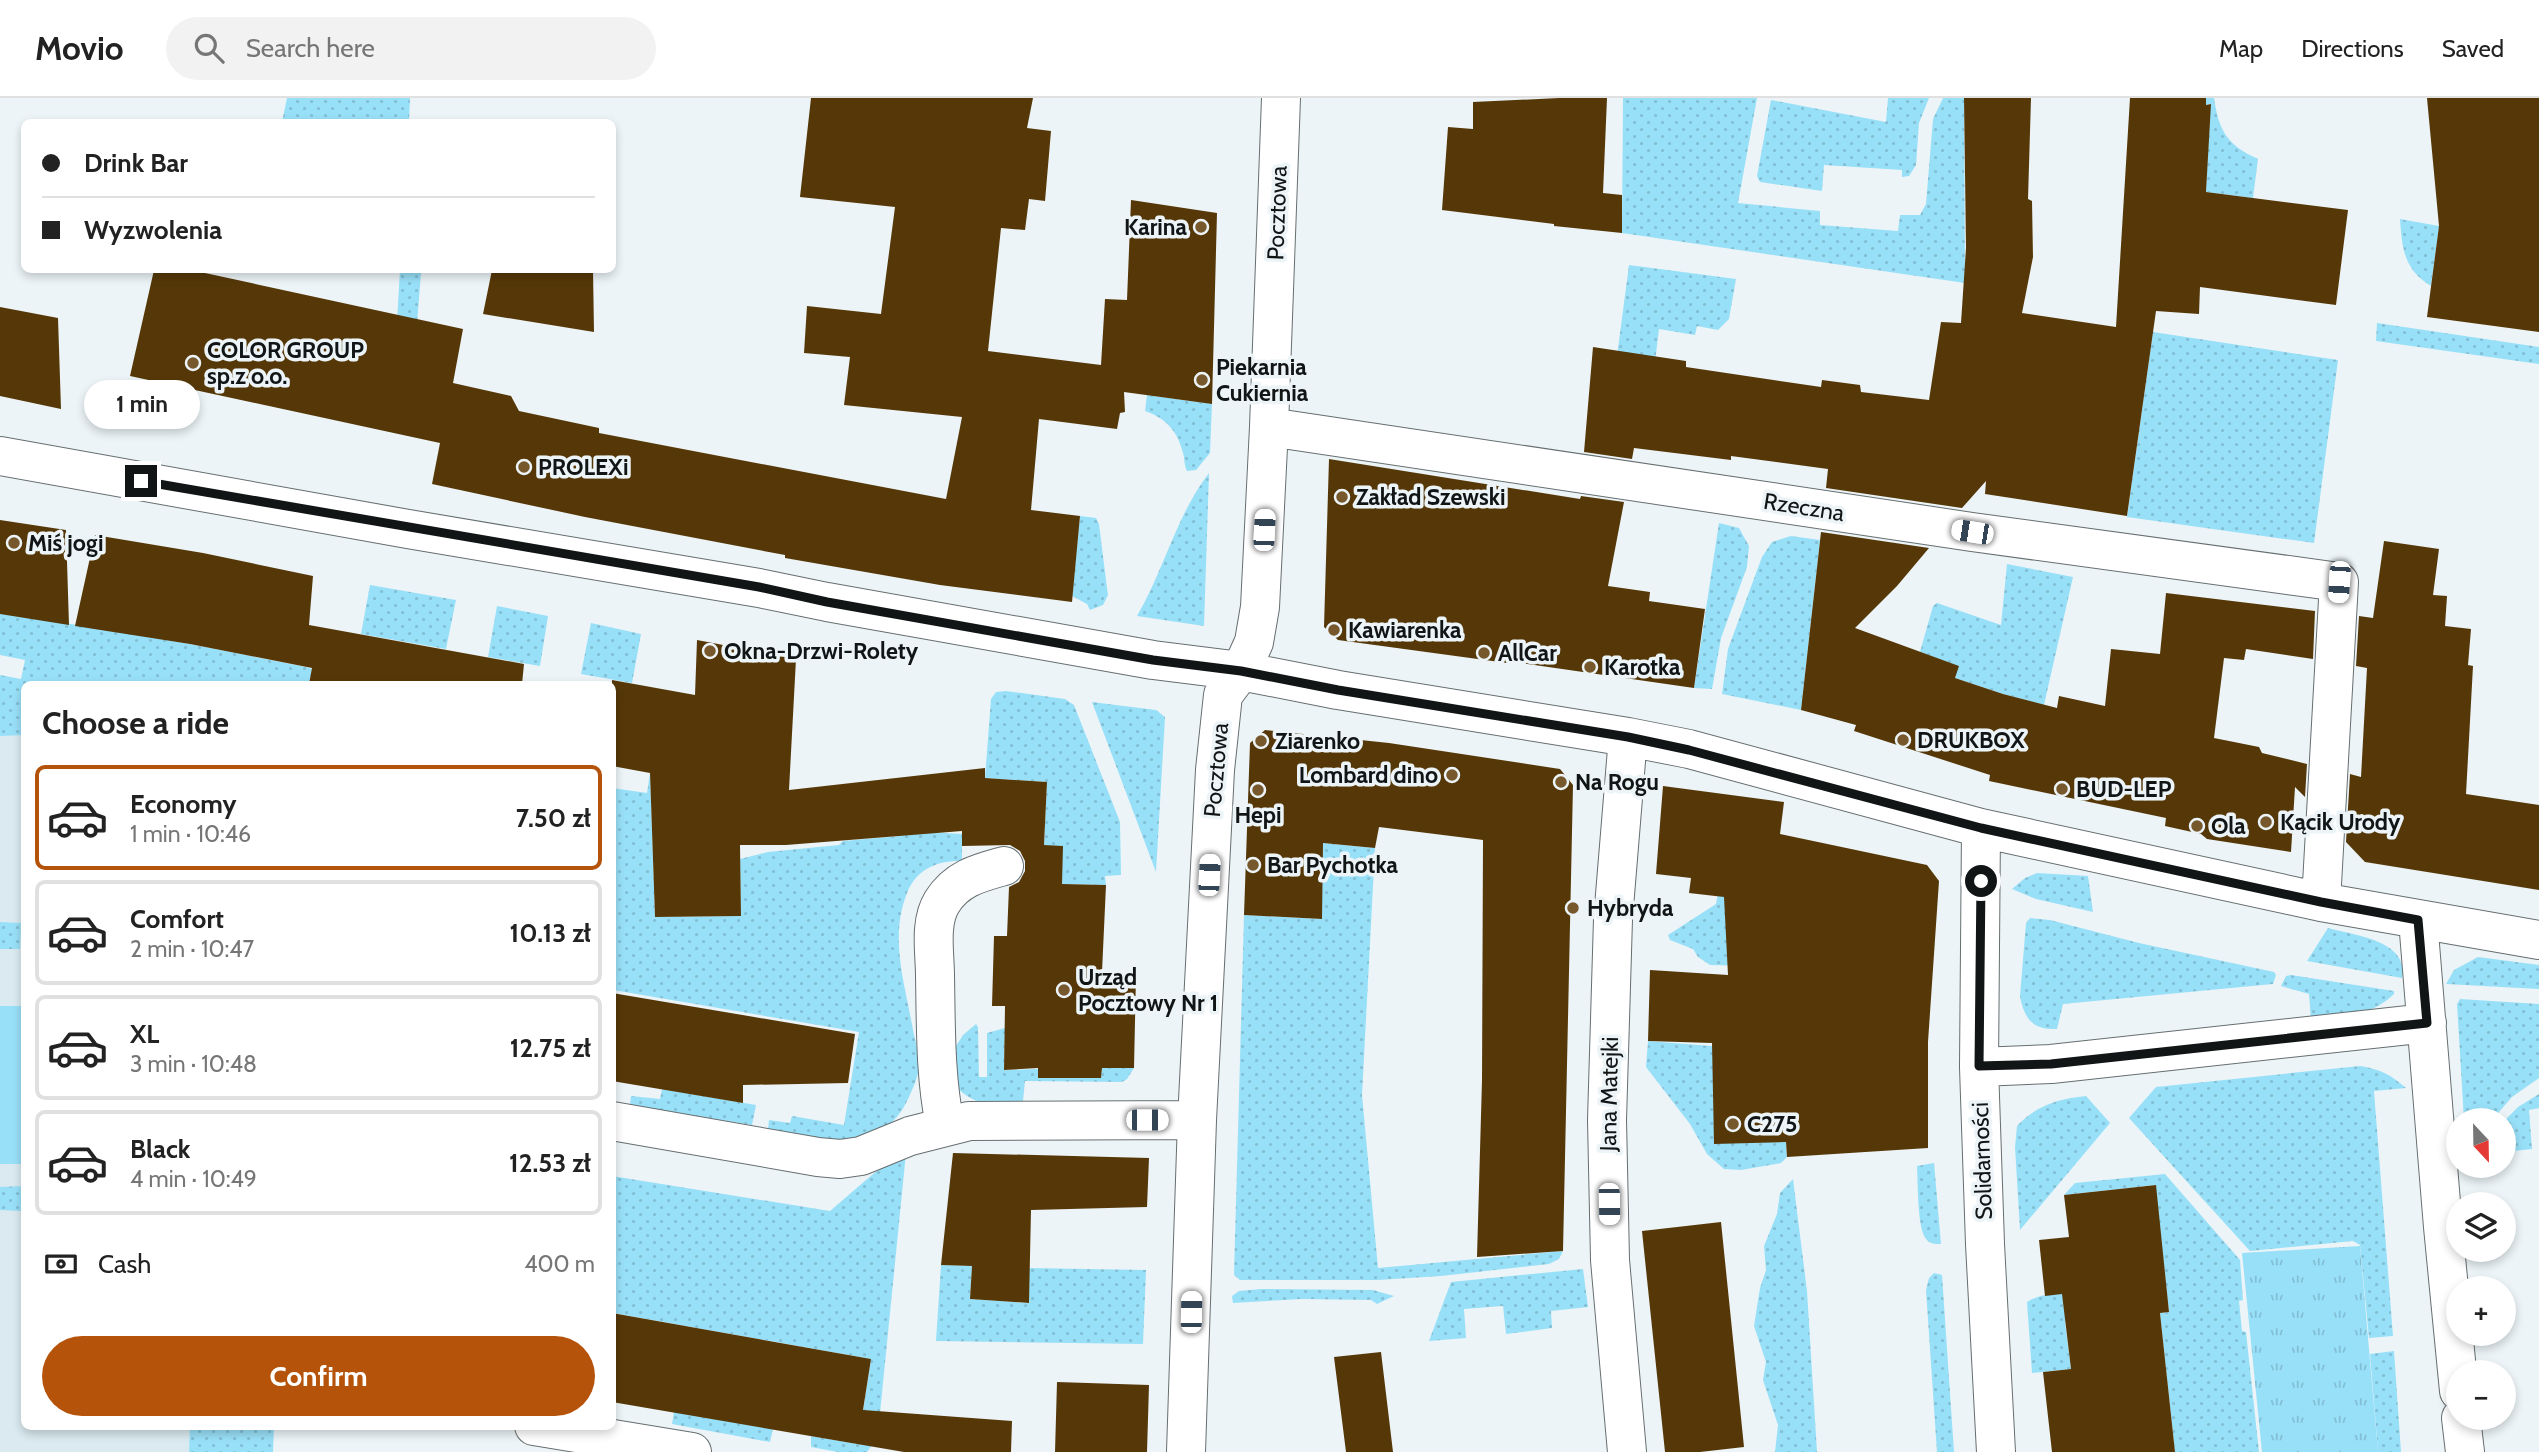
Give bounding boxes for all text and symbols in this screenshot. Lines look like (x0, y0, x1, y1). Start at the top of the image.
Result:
search box (166, 17, 656, 80)
text: Movio (35, 28, 124, 68)
icon: search (190, 29, 228, 67)
text: Search here (246, 32, 375, 64)
text: Map (2219, 34, 2263, 63)
text: Directions (2301, 34, 2404, 63)
text: Saved (2442, 34, 2504, 63)
text: Drink Bar (84, 147, 188, 179)
street label: Pocztowa (1261, 165, 1293, 261)
place label: Karina (1124, 213, 1188, 241)
text: Wyzwolenia (84, 214, 222, 246)
marker: Karina (1193, 219, 1209, 235)
place label: COLOR GROUP sp.z o.o. (207, 336, 364, 390)
place label: Piekarnia Cukiernia (1216, 353, 1309, 407)
marker: COLOR GROUP sp.z o.o. (185, 355, 201, 371)
marker: Piekarnia Cukiernia (1194, 372, 1210, 388)
callout: 1 min (83, 380, 199, 428)
text: 1 min (116, 390, 168, 418)
place label: PROLEXi (538, 453, 629, 481)
marker: PROLEXi (516, 459, 532, 475)
route end (125, 465, 157, 497)
place label: Zakład Szewski (1356, 483, 1505, 511)
street label: Rzeczna (1762, 487, 1846, 527)
marker: Zakład Szewski (1334, 489, 1350, 505)
car (1253, 508, 1276, 552)
car (1950, 518, 1995, 546)
place label: Miś jogi (28, 529, 104, 557)
marker: Miś jogi (6, 535, 22, 551)
car (2328, 560, 2351, 604)
place label: Kawiarenka (1348, 616, 1462, 644)
marker: Kawiarenka (1326, 622, 1342, 638)
place label: Okna-Drzwi-Rolety (724, 637, 919, 665)
place label: AllCar (1498, 639, 1557, 667)
marker: Okna-Drzwi-Rolety (702, 643, 718, 659)
marker: AllCar (1476, 645, 1492, 661)
place label: Karotka (1604, 653, 1681, 681)
marker: Karotka (1582, 659, 1598, 675)
text: Choose a ride (42, 703, 229, 742)
street label: Pocztowa (1198, 722, 1234, 818)
place label: DRUKBOX (1917, 726, 2025, 754)
place label: Ziarenko (1275, 727, 1360, 755)
marker: DRUKBOX (1895, 732, 1911, 748)
marker: Ziarenko (1253, 733, 1269, 749)
place label: Lombard dino (1299, 761, 1438, 789)
marker: Lombard dino (1444, 767, 1460, 783)
place label: Na Rogu (1575, 768, 1659, 796)
marker: Na Rogu (1553, 774, 1569, 790)
place label: BUD-LEP (2076, 775, 2172, 803)
marker: BUD-LEP (2054, 781, 2070, 797)
marker: Hepi (1250, 782, 1266, 798)
icon: car (46, 786, 109, 849)
text: Economy (130, 788, 236, 820)
place label: Hepi (1235, 801, 1282, 829)
text: 7.50 zł (516, 802, 591, 834)
place label: Kącik Urody (2280, 808, 2401, 836)
place label: Ola (2211, 812, 2246, 840)
marker: Kącik Urody (2258, 814, 2274, 830)
marker: Ola (2189, 818, 2205, 834)
text: 1 min · 10:46 (130, 820, 251, 848)
place label: Bar Pychotka (1267, 851, 1398, 879)
car (1198, 853, 1221, 897)
marker: Bar Pychotka (1245, 857, 1261, 873)
route start (1965, 865, 1997, 897)
place label: Hybryda (1587, 894, 1674, 922)
marker: Hybryda (1565, 900, 1581, 916)
icon: car (46, 901, 109, 964)
text: Comfort (130, 903, 224, 935)
text: 10.13 zł (510, 917, 591, 949)
text: 2 min · 10:47 (130, 935, 254, 963)
place label: Urząd Pocztowy Nr 1 (1078, 963, 1218, 1017)
marker: Urząd Pocztowy Nr 1 (1056, 982, 1072, 998)
icon: car (46, 1016, 109, 1079)
text: XL (130, 1018, 159, 1050)
text: 12.75 zł (510, 1032, 591, 1064)
street label: Jana Matejki (1594, 1036, 1624, 1153)
text: 3 min · 10:48 (130, 1050, 257, 1078)
street label: Solidarności (1966, 1102, 1998, 1220)
north arrow (2446, 1108, 2516, 1178)
map controls (2446, 1108, 2516, 1430)
car (1127, 1110, 1169, 1131)
place label: C275 (1747, 1110, 1797, 1138)
marker: C275 (1725, 1116, 1741, 1132)
icon: car (46, 1131, 109, 1194)
text: Black (130, 1133, 190, 1165)
text: 12.53 zł (509, 1147, 591, 1179)
text: 4 min · 10:49 (130, 1165, 257, 1193)
car (1599, 1183, 1620, 1225)
button: layers (2446, 1192, 2516, 1262)
icon: cash (42, 1245, 80, 1283)
text: Cash (98, 1248, 151, 1280)
text: 400 m (524, 1250, 595, 1278)
button: + (2446, 1276, 2516, 1346)
car (1181, 1291, 1202, 1333)
button: Confirm (42, 1336, 595, 1416)
button: − (2446, 1360, 2516, 1430)

